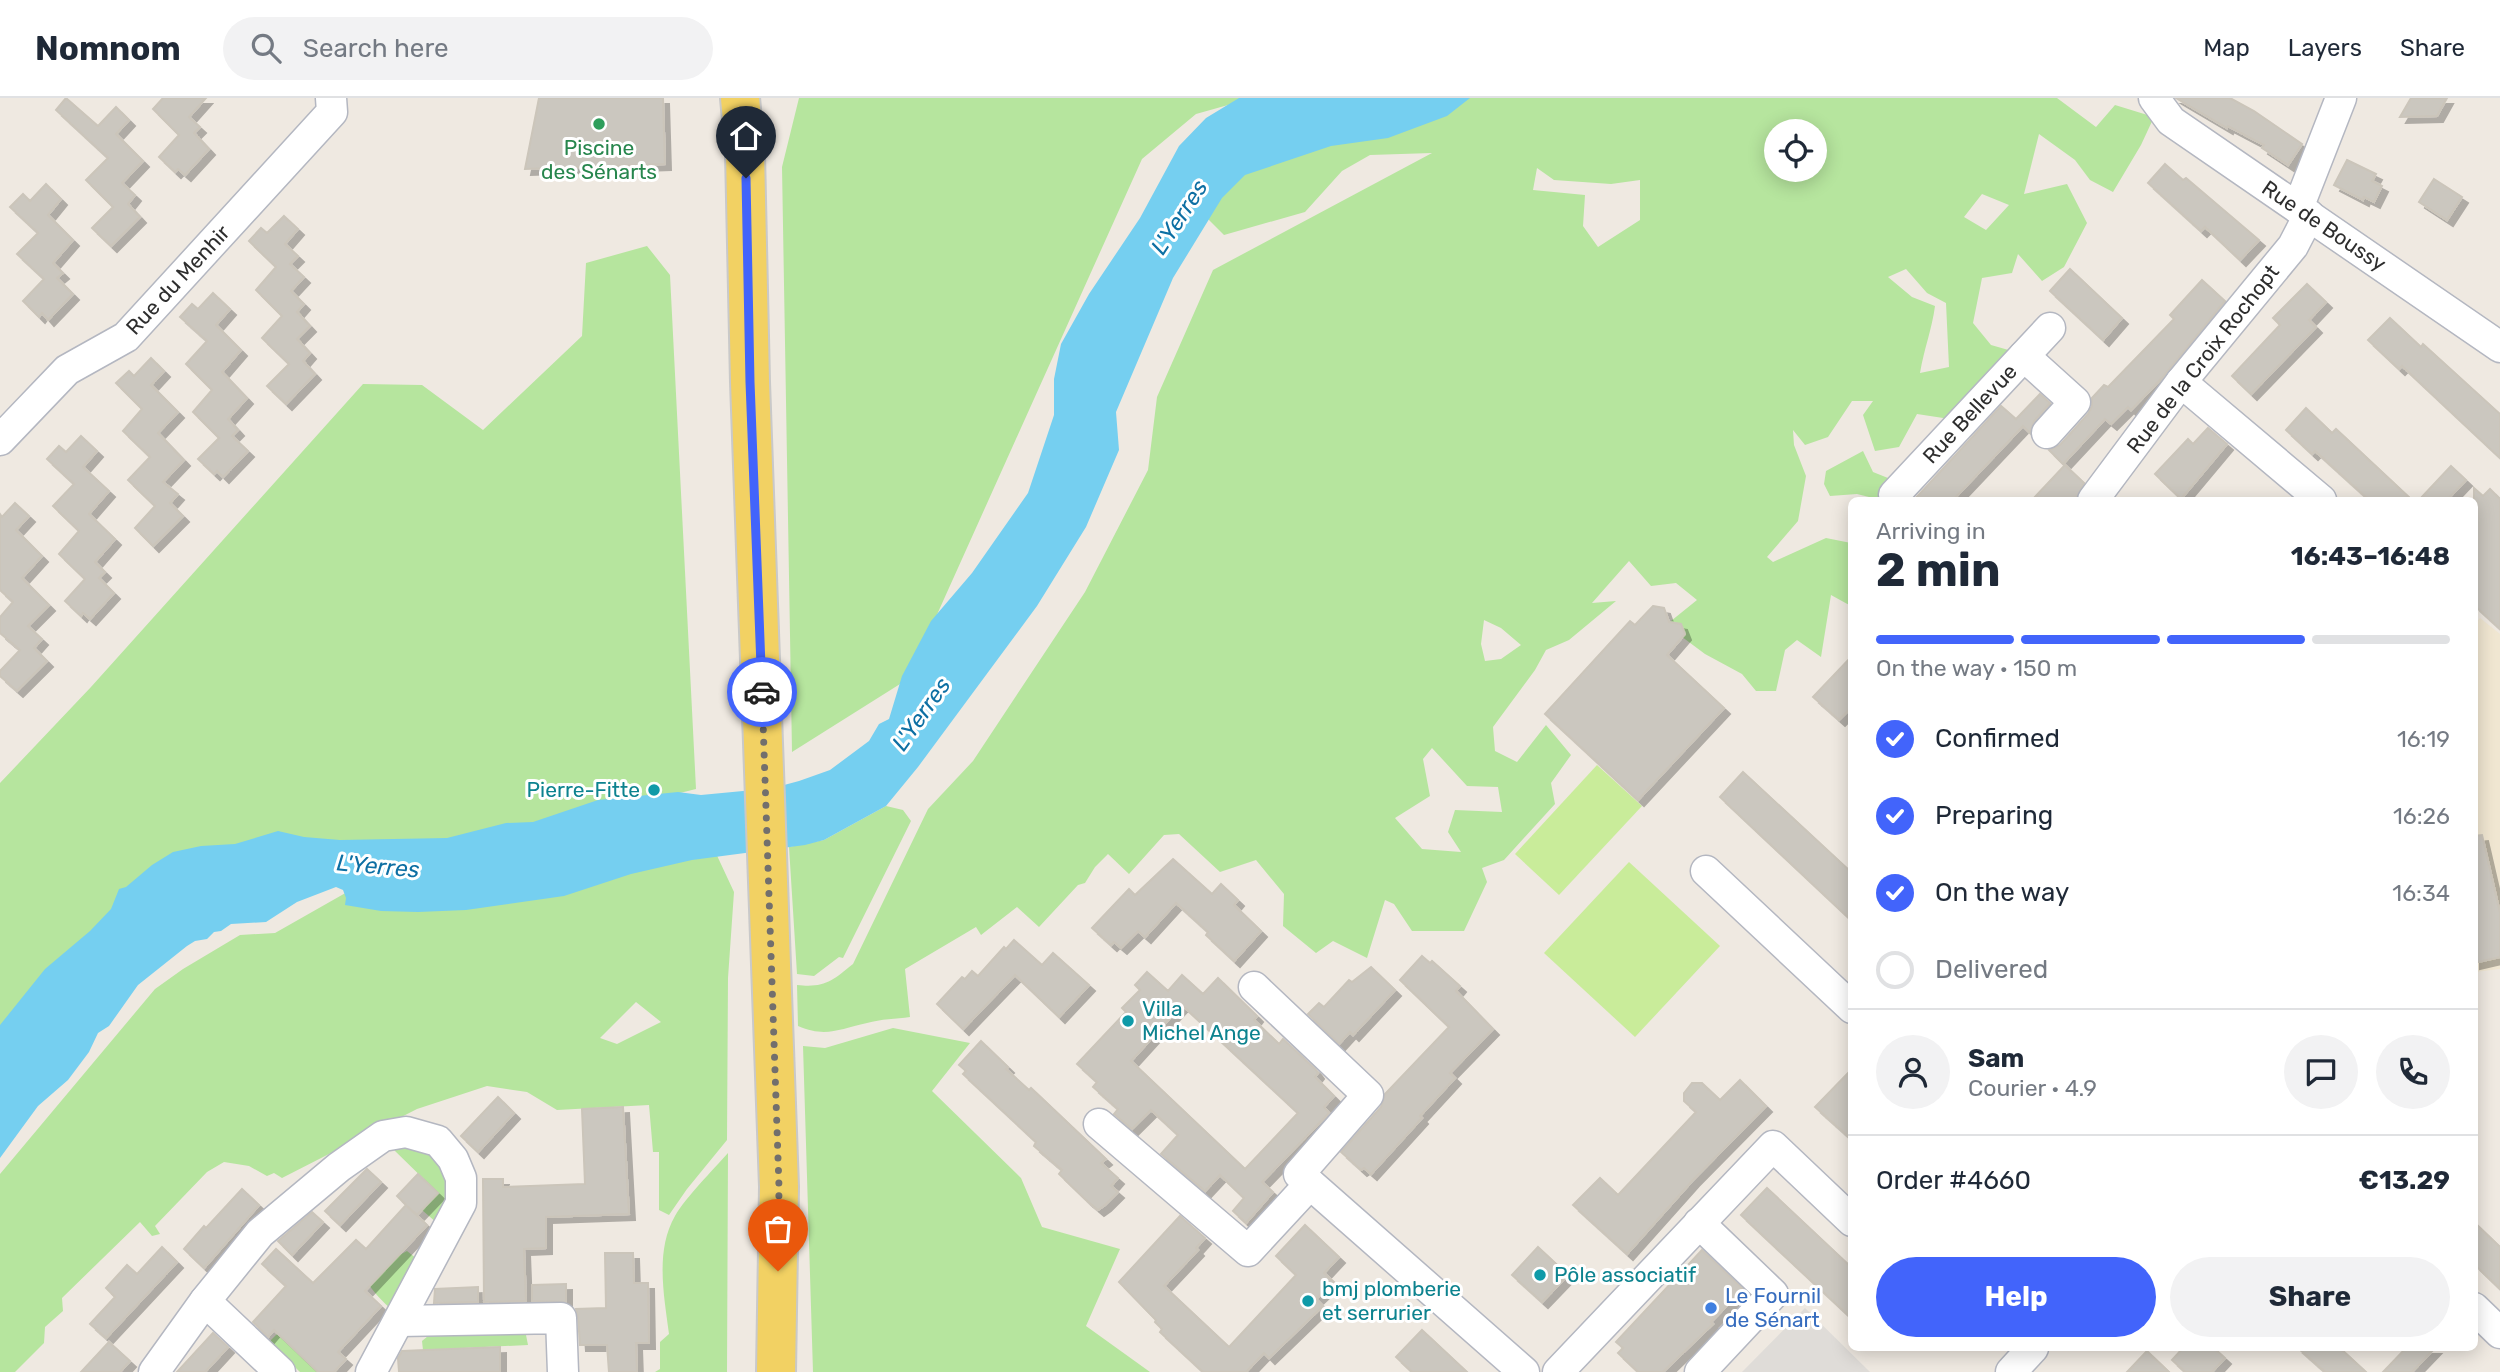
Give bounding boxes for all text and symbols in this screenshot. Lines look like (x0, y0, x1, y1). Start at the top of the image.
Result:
search box (223, 17, 713, 80)
text: Nomnom (35, 29, 181, 68)
icon: search (247, 29, 285, 67)
text: Search here (303, 33, 449, 64)
text: Map (2203, 34, 2250, 62)
text: Layers (2288, 34, 2362, 62)
text: Share (2400, 34, 2465, 62)
pin (716, 106, 776, 178)
marker: Piscine des Sénarts (591, 116, 607, 132)
icon: home (727, 117, 765, 155)
map controls (1764, 119, 1827, 182)
button: locate (1764, 119, 1827, 182)
place label: Piscine des Sénarts (541, 135, 657, 184)
water label: L'Yerres (1145, 174, 1214, 259)
street label: Rue de Boussy (2258, 175, 2391, 276)
street label: Rue du Menhir (121, 220, 235, 340)
street label: Rue de la Croix Rochopt (2121, 259, 2284, 458)
street label: Rue Bellevue (1917, 359, 2022, 469)
text: Arriving in (1876, 517, 1986, 545)
text: 16:43–16:48 (2291, 541, 2450, 572)
text: 2 min (1876, 543, 2001, 598)
text: On the way · 150 m (1876, 654, 2077, 682)
courier (727, 657, 797, 727)
water label: L'Yerres (886, 672, 956, 756)
icon: car (743, 673, 781, 711)
icon: check (1876, 720, 1914, 758)
text: Confirmed (1935, 723, 2060, 754)
text: 16:19 (2397, 725, 2450, 753)
place label: Pierre-Fitte (527, 777, 640, 802)
marker: Pierre-Fitte (646, 782, 662, 798)
icon: check (1876, 797, 1914, 835)
text: Preparing (1935, 800, 2053, 831)
text: 16:26 (2393, 802, 2450, 830)
water label: L'Yerres (335, 848, 421, 884)
icon: check (1876, 874, 1914, 912)
text: On the way (1935, 877, 2069, 908)
text: 16:34 (2392, 879, 2450, 907)
text: Delivered (1935, 954, 2048, 985)
place label: Villa Michel Ange (1142, 996, 1261, 1045)
marker: Villa Michel Ange (1120, 1013, 1136, 1029)
button: person (1876, 1035, 1950, 1109)
button: chat (2284, 1035, 2358, 1109)
button: phone (2376, 1035, 2450, 1109)
text: Sam (1968, 1043, 2024, 1074)
text: Courier · 4.9 (1968, 1074, 2097, 1102)
text: Order #4660 (1876, 1165, 2031, 1196)
text: €13.29 (2359, 1165, 2450, 1196)
pin (748, 1199, 808, 1271)
icon: bag (759, 1210, 797, 1248)
button: Help (1876, 1257, 2156, 1337)
button: Share (2170, 1257, 2450, 1337)
place label: Pôle associatif (1554, 1262, 1696, 1287)
marker: Pôle associatif (1532, 1267, 1548, 1283)
place label: bmj plomberie et serrurier (1322, 1276, 1461, 1325)
place label: Le Fournil de Sénart (1725, 1283, 1821, 1332)
marker: bmj plomberie et serrurier (1300, 1293, 1316, 1309)
marker: Le Fournil de Sénart (1703, 1300, 1719, 1316)

